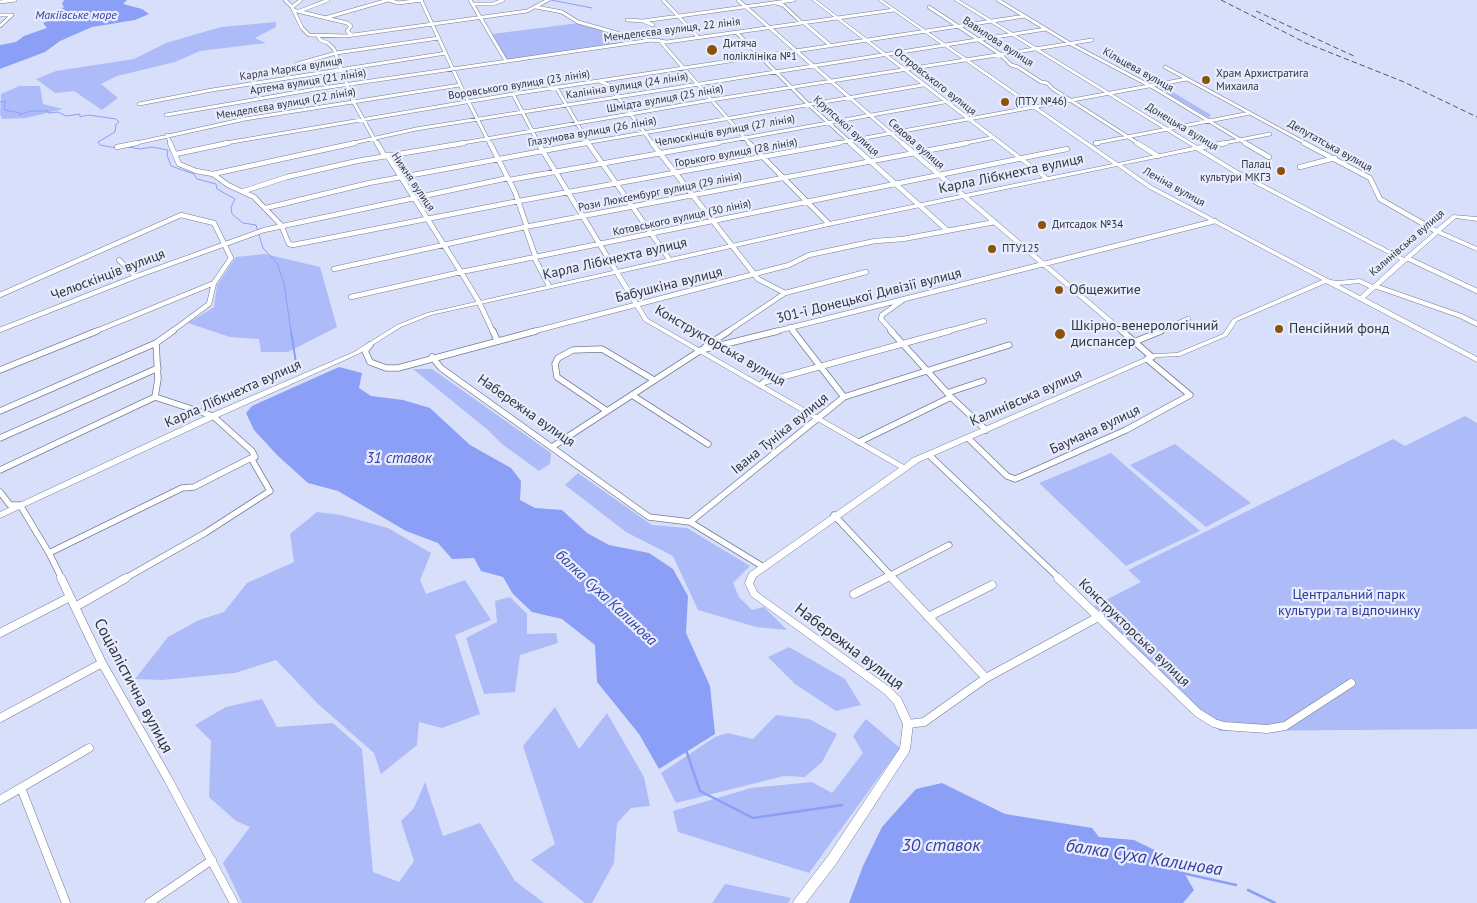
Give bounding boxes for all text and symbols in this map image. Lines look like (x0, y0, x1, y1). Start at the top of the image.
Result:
water label: Макіївське море (35, 9, 117, 23)
street label: Вавилова вулиця (960, 14, 1036, 70)
street label: Менделєєва вулиця, 22 лінія (603, 15, 741, 45)
place label: Дитяча поліклініка №1 (723, 37, 797, 63)
marker: Дитяча поліклініка №1 (705, 43, 719, 57)
street label: Кільцева вулиця (1100, 45, 1176, 95)
street label: Островського вулиця (891, 46, 979, 118)
street label: Карла Маркса вулиця (239, 54, 343, 84)
street label: Артема вулиця (21 лiнiя) (249, 66, 367, 98)
street label: Воровського вулиця (23 лiнiя) (447, 67, 591, 103)
place label: Храм Архистратига Михаила (1216, 67, 1309, 93)
street label: Калініна вулиця (24 лiнiя) (565, 70, 689, 102)
marker: Храм Архистратига Михаила (1200, 74, 1212, 86)
street label: Шмідта вулиця (25 лiнiя) (606, 82, 724, 116)
street label: Менделєєва вулиця (22 лiнiя) (215, 85, 357, 123)
street label: Крупської вулиця (810, 93, 882, 159)
place label: (ПТУ №46) (1015, 95, 1067, 109)
marker: (ПТУ №46) (999, 96, 1011, 108)
street label: Донецька вулиця (1143, 100, 1221, 154)
street label: Челюскінців вулиця (27 лiнiя) (654, 112, 796, 150)
street label: Глазунова вулиця (26 лiнiя) (527, 114, 657, 150)
street label: Седова вулиця (885, 116, 947, 172)
street label: Депутатська вулиця (1285, 117, 1375, 175)
street label: Горького вулиця (28 лiнiя) (674, 136, 798, 170)
street label: Нижня вулиця (389, 150, 437, 214)
street label: Карла Лібкнехта вулиця (937, 150, 1085, 198)
place label: Палац культури МКГЗ (1200, 158, 1271, 184)
street label: Леніна вулиця (1141, 165, 1207, 209)
marker: Палац культури МКГЗ (1275, 165, 1287, 177)
street label: Рози Люксембург вулиця (29 лiнiя) (577, 170, 743, 214)
street label: Котовського вулиця (30 лiнiя) (612, 197, 752, 239)
street label: Калинівська вулиця (1367, 207, 1447, 279)
place label: Дитсадок №34 (1052, 218, 1123, 232)
marker: Дитсадок №34 (1036, 219, 1048, 231)
street label: Карла Лібкнехта вулиця (541, 234, 689, 284)
place label: ПТУ125 (1002, 242, 1039, 256)
marker: ПТУ125 (986, 243, 998, 255)
street label: Челюскінців вулиця (48, 245, 168, 305)
street label: Бабушкіна вулиця (614, 264, 724, 306)
street label: 301-ї Донецької Дивізії вулиця (775, 265, 963, 327)
place label: Общежитие (1069, 282, 1141, 298)
marker: Общежитие (1053, 284, 1065, 296)
street label: Конструкторська вулиця (652, 302, 788, 390)
place label: Шкірно-венерологічний диспансер (1071, 318, 1218, 351)
place label: Пенсійний фонд (1289, 321, 1389, 337)
marker: Пенсійний фонд (1273, 323, 1285, 335)
marker: Шкірно-венерологічний диспансер (1053, 327, 1067, 341)
street label: Карла Лібкнехта вулиця (162, 356, 304, 432)
street label: Калинівська вулиця (967, 366, 1085, 430)
street label: Набережна вулиця (474, 371, 578, 451)
street label: Івана Туніка вулиця (728, 390, 832, 478)
street label: Баумана вулиця (1047, 402, 1143, 458)
water label: 31 ставок (366, 450, 432, 468)
water label: балка Суха Калинова (552, 546, 660, 650)
street label: Конструкторська вулиця (1075, 576, 1193, 690)
park label: Центральний парк культури та відпочинку (1278, 587, 1420, 620)
street label: Набережна вулиця (791, 600, 907, 694)
street label: Соціалістична вулиця (89, 615, 177, 757)
water label: 30 ставок (901, 835, 981, 857)
water label: балка Суха Калинова (1064, 835, 1224, 881)

